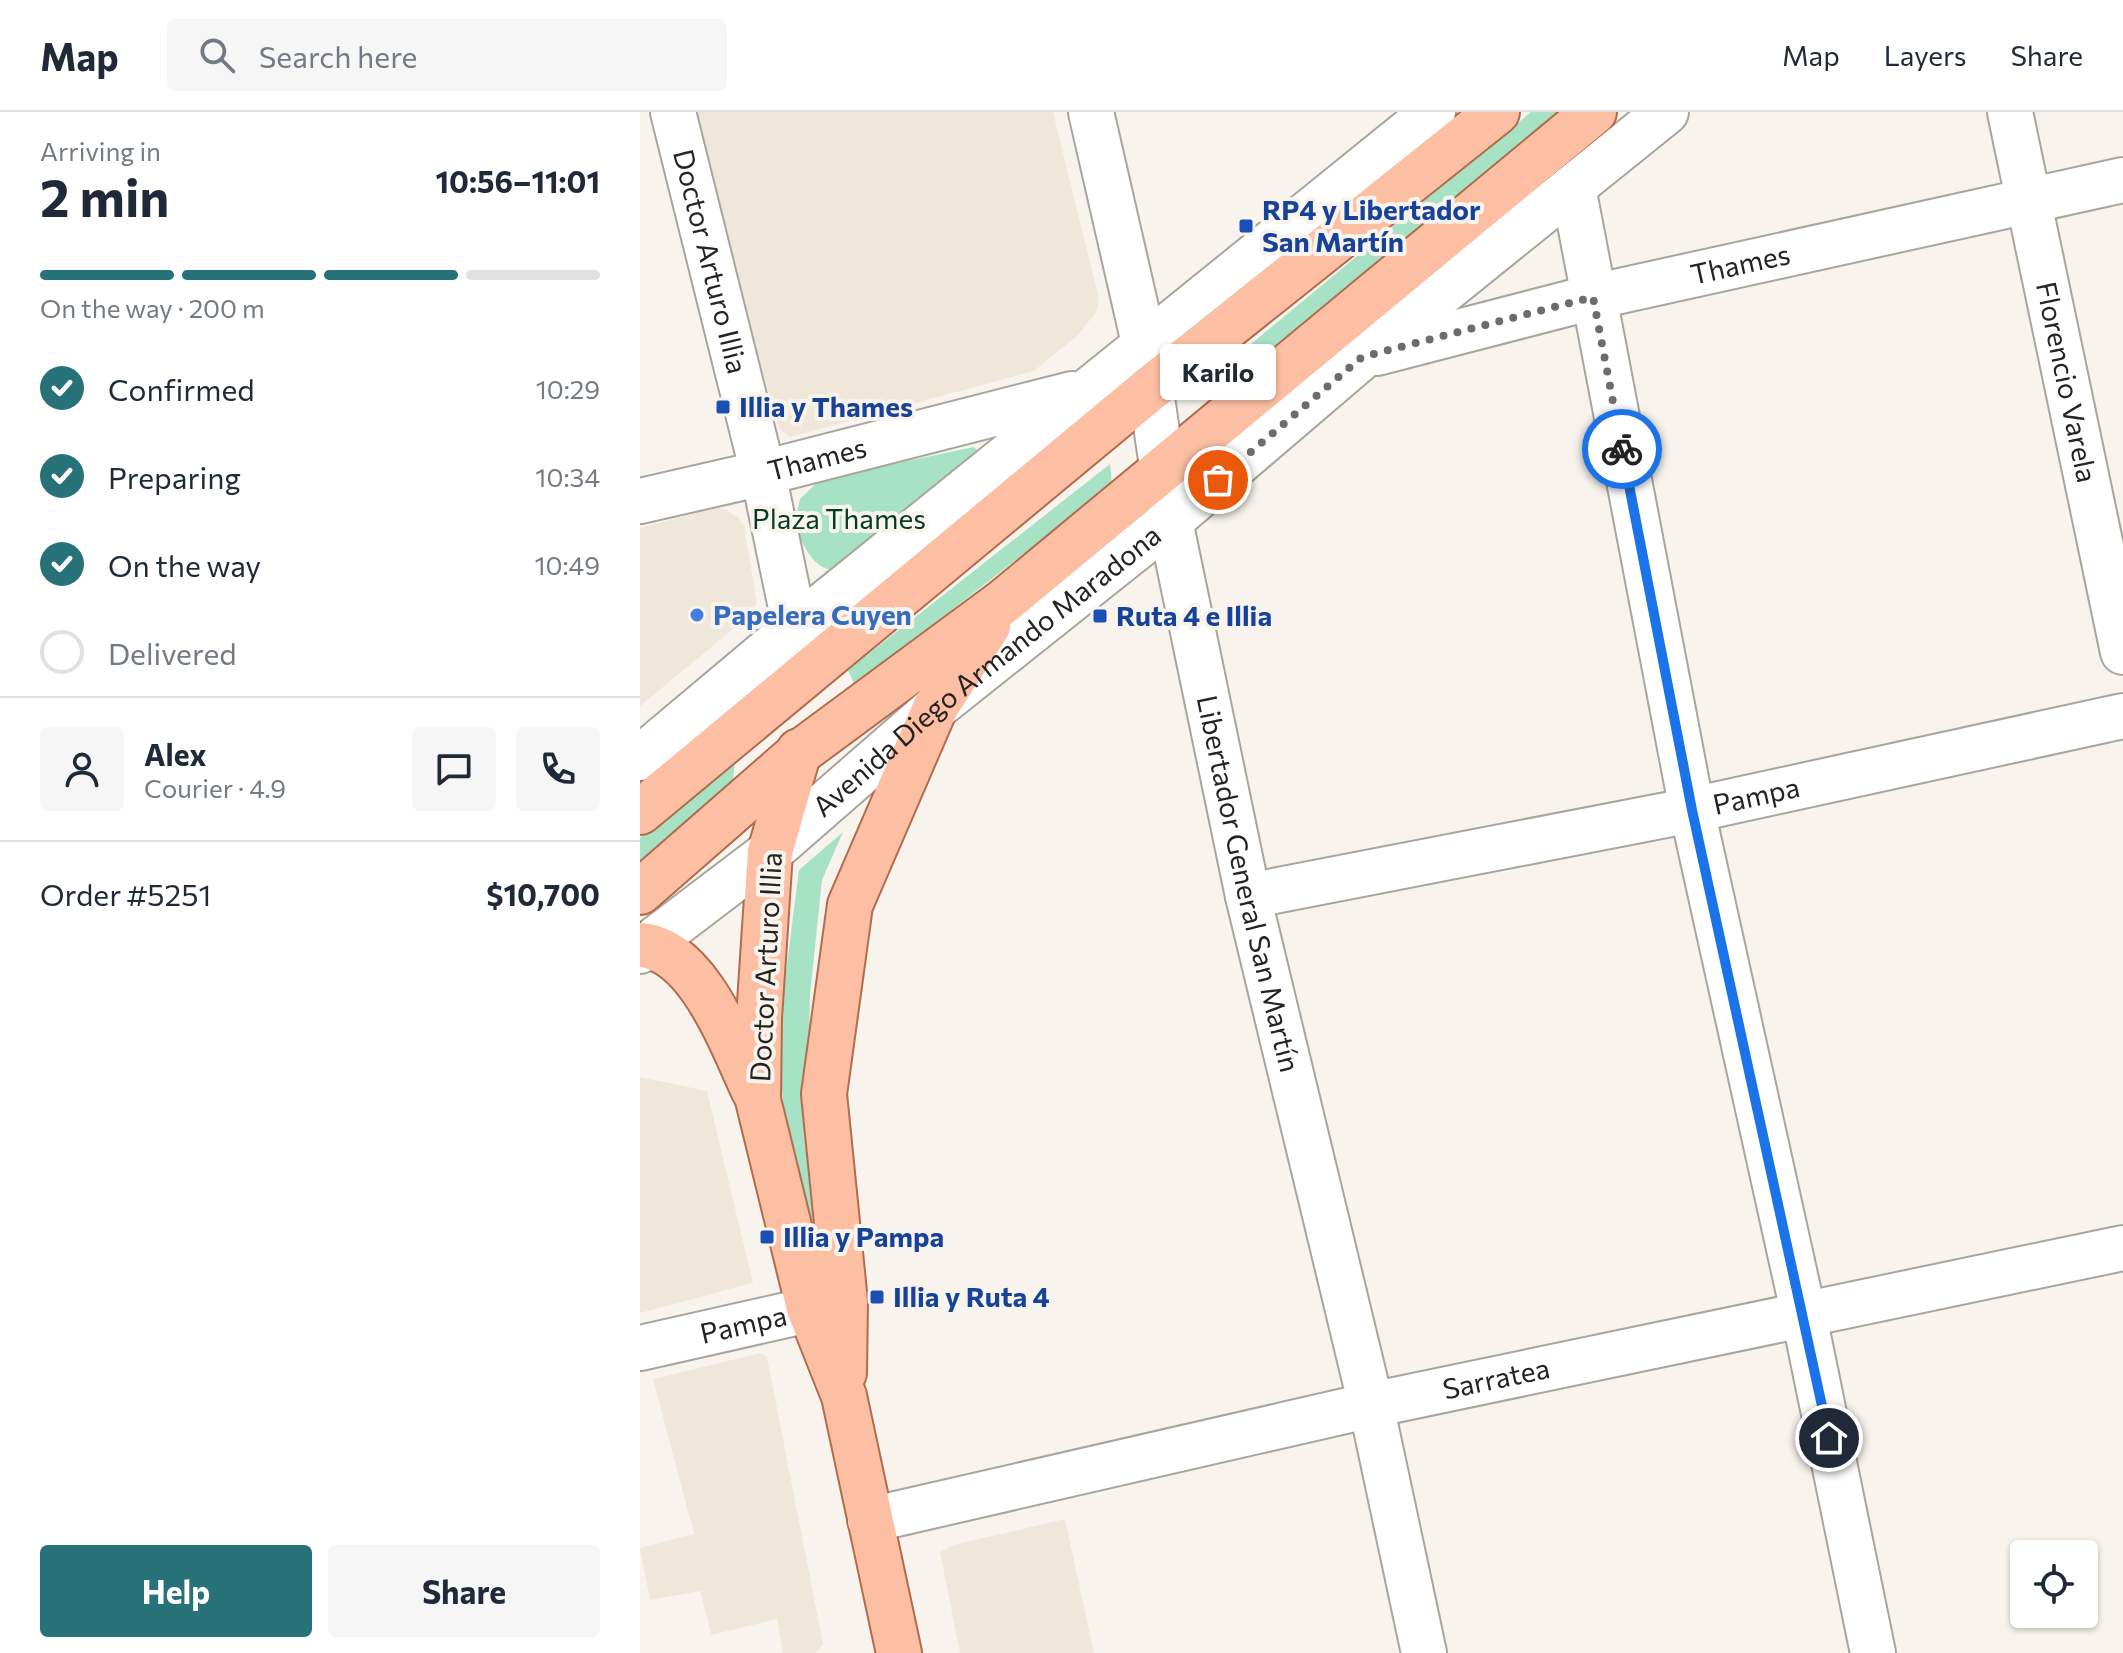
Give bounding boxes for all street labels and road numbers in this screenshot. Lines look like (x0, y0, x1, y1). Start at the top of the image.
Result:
street label: Doctor Arturo Illia (667, 145, 756, 377)
street label: Thames (1687, 236, 1793, 291)
street label: Florencio Varela (2030, 278, 2105, 485)
street label: Thames (764, 429, 870, 487)
street label: Avenida Diego Armando Maradona (805, 517, 1167, 823)
street label: Libertador General San Martín (1191, 692, 1308, 1075)
street label: Pampa (1709, 769, 1803, 821)
street label: Doctor Arturo Illia (742, 851, 788, 1083)
street label: Pampa (697, 1297, 790, 1350)
street label: Sarratea (1439, 1350, 1553, 1406)

